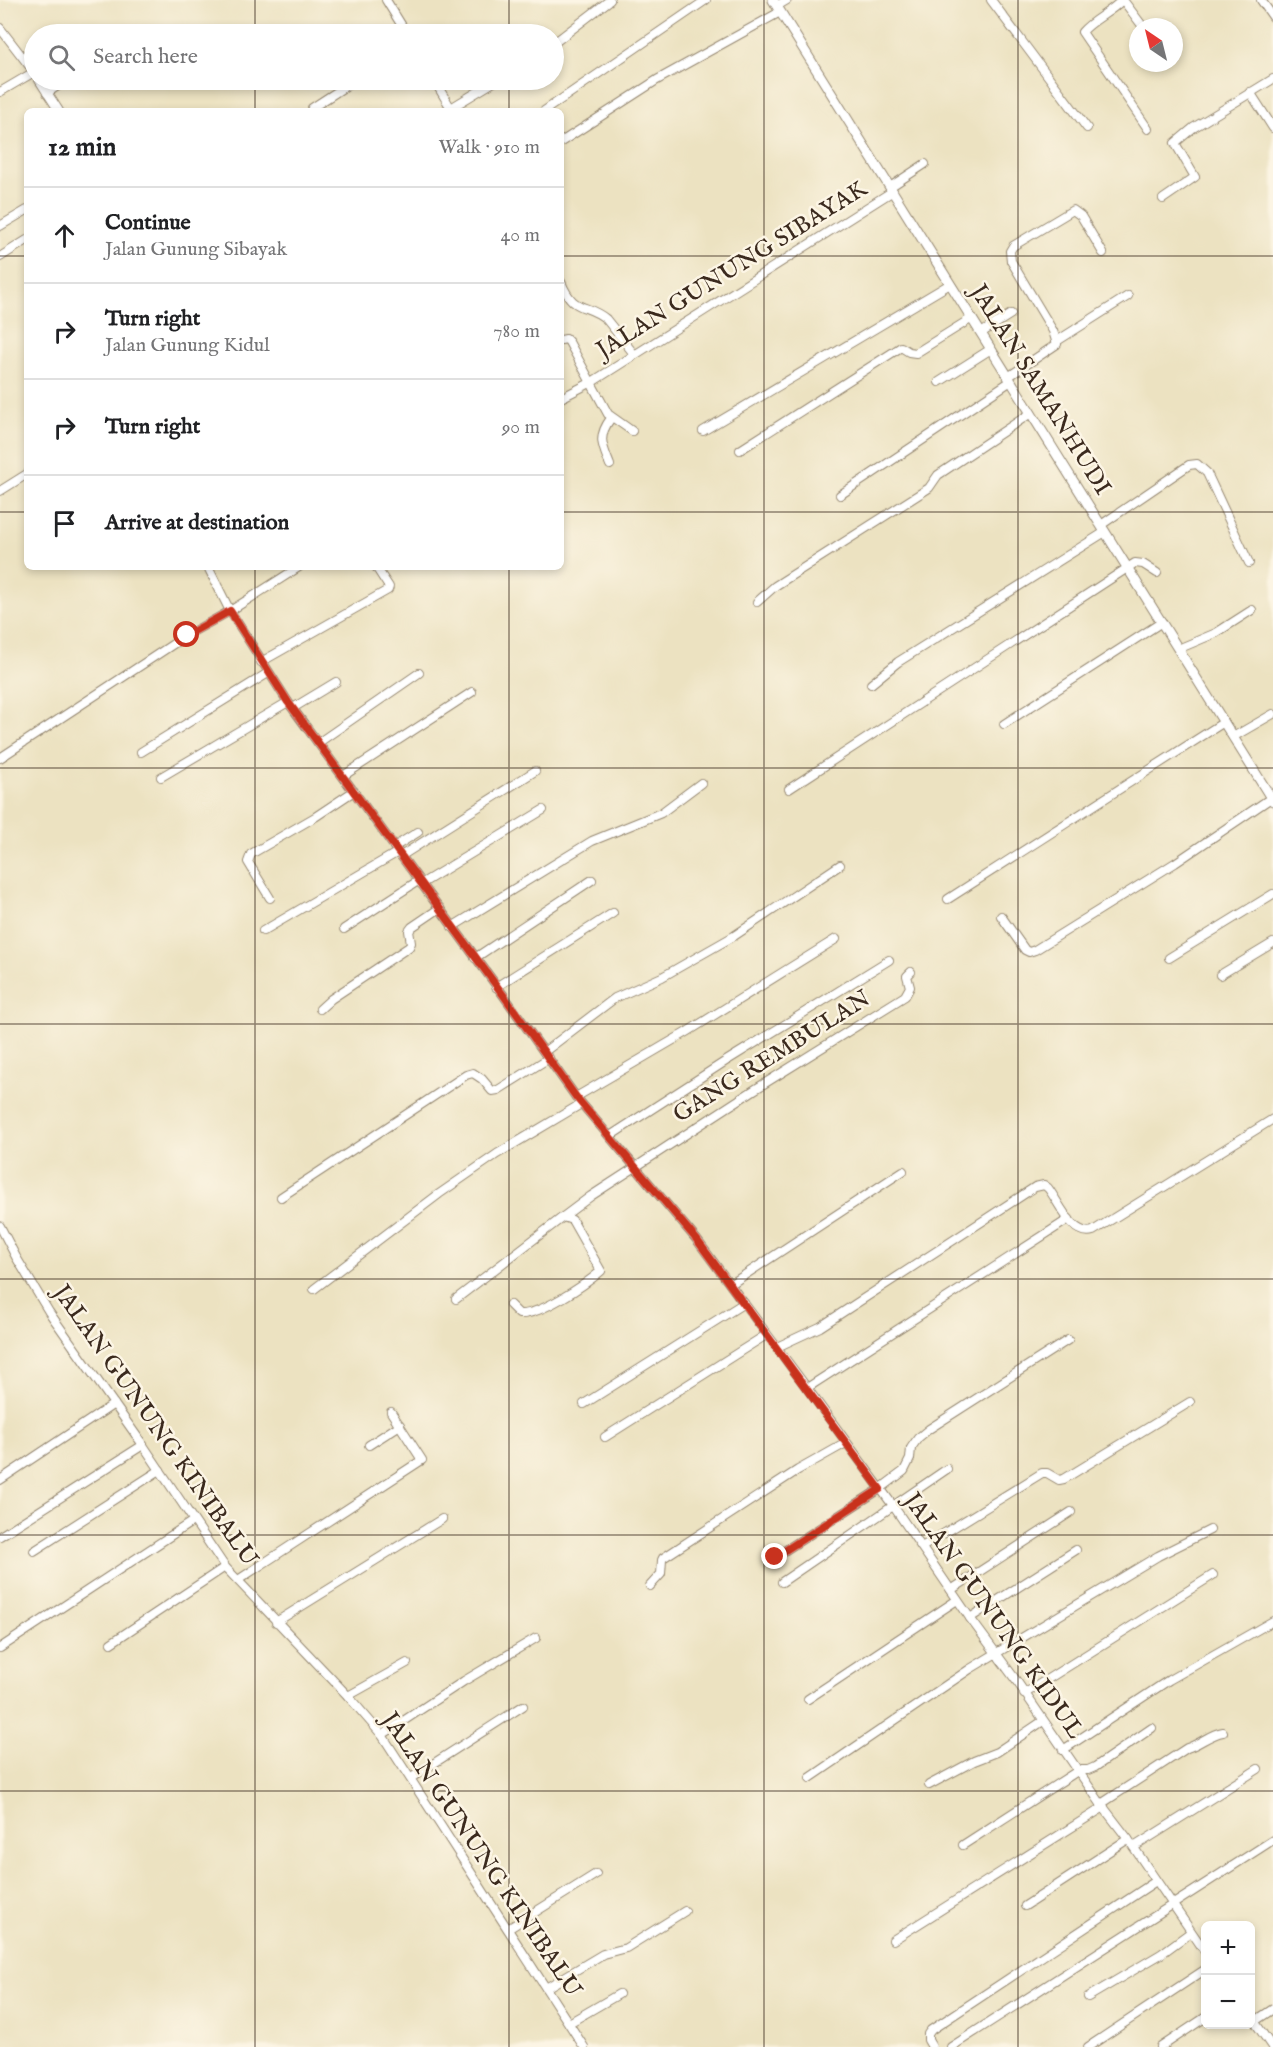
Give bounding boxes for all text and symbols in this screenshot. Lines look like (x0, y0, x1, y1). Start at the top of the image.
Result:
north arrow (1129, 18, 1183, 72)
search box (24, 24, 564, 90)
icon: search (45, 41, 78, 74)
text: Search here (93, 43, 198, 71)
text: 12 min (48, 131, 116, 164)
text: Walk · 910 m (439, 135, 540, 160)
street label: JALAN GUNUNG SIBAYAK (588, 173, 874, 368)
text: Continue (105, 209, 191, 237)
icon: ahead (48, 219, 81, 252)
text: 40 m (501, 223, 540, 248)
text: Jalan Gunung Sibayak (105, 237, 287, 262)
street label: JALAN SAMANHUDI (961, 276, 1118, 501)
text: Turn right (105, 305, 200, 333)
icon: right (48, 315, 81, 348)
text: 780 m (493, 319, 540, 344)
text: Jalan Gunung Kidul (105, 333, 270, 358)
icon: right (48, 411, 81, 444)
text: Turn right (105, 413, 200, 441)
text: 90 m (502, 415, 540, 440)
icon: arrive (48, 507, 81, 540)
text: Arrive at destination (105, 509, 289, 537)
route start (173, 621, 199, 647)
street label: GANG REMBULAN (667, 984, 877, 1130)
street label: JALAN GUNUNG KINIBALU (44, 1276, 265, 1574)
street label: JALAN GUNUNG KIDUL (894, 1484, 1090, 1746)
route end (761, 1543, 787, 1569)
street label: JALAN GUNUNG KINIBALU (372, 1704, 589, 2004)
map controls (1201, 1921, 1255, 2029)
button: + (1201, 1921, 1255, 1975)
button: − (1201, 1975, 1255, 2029)

